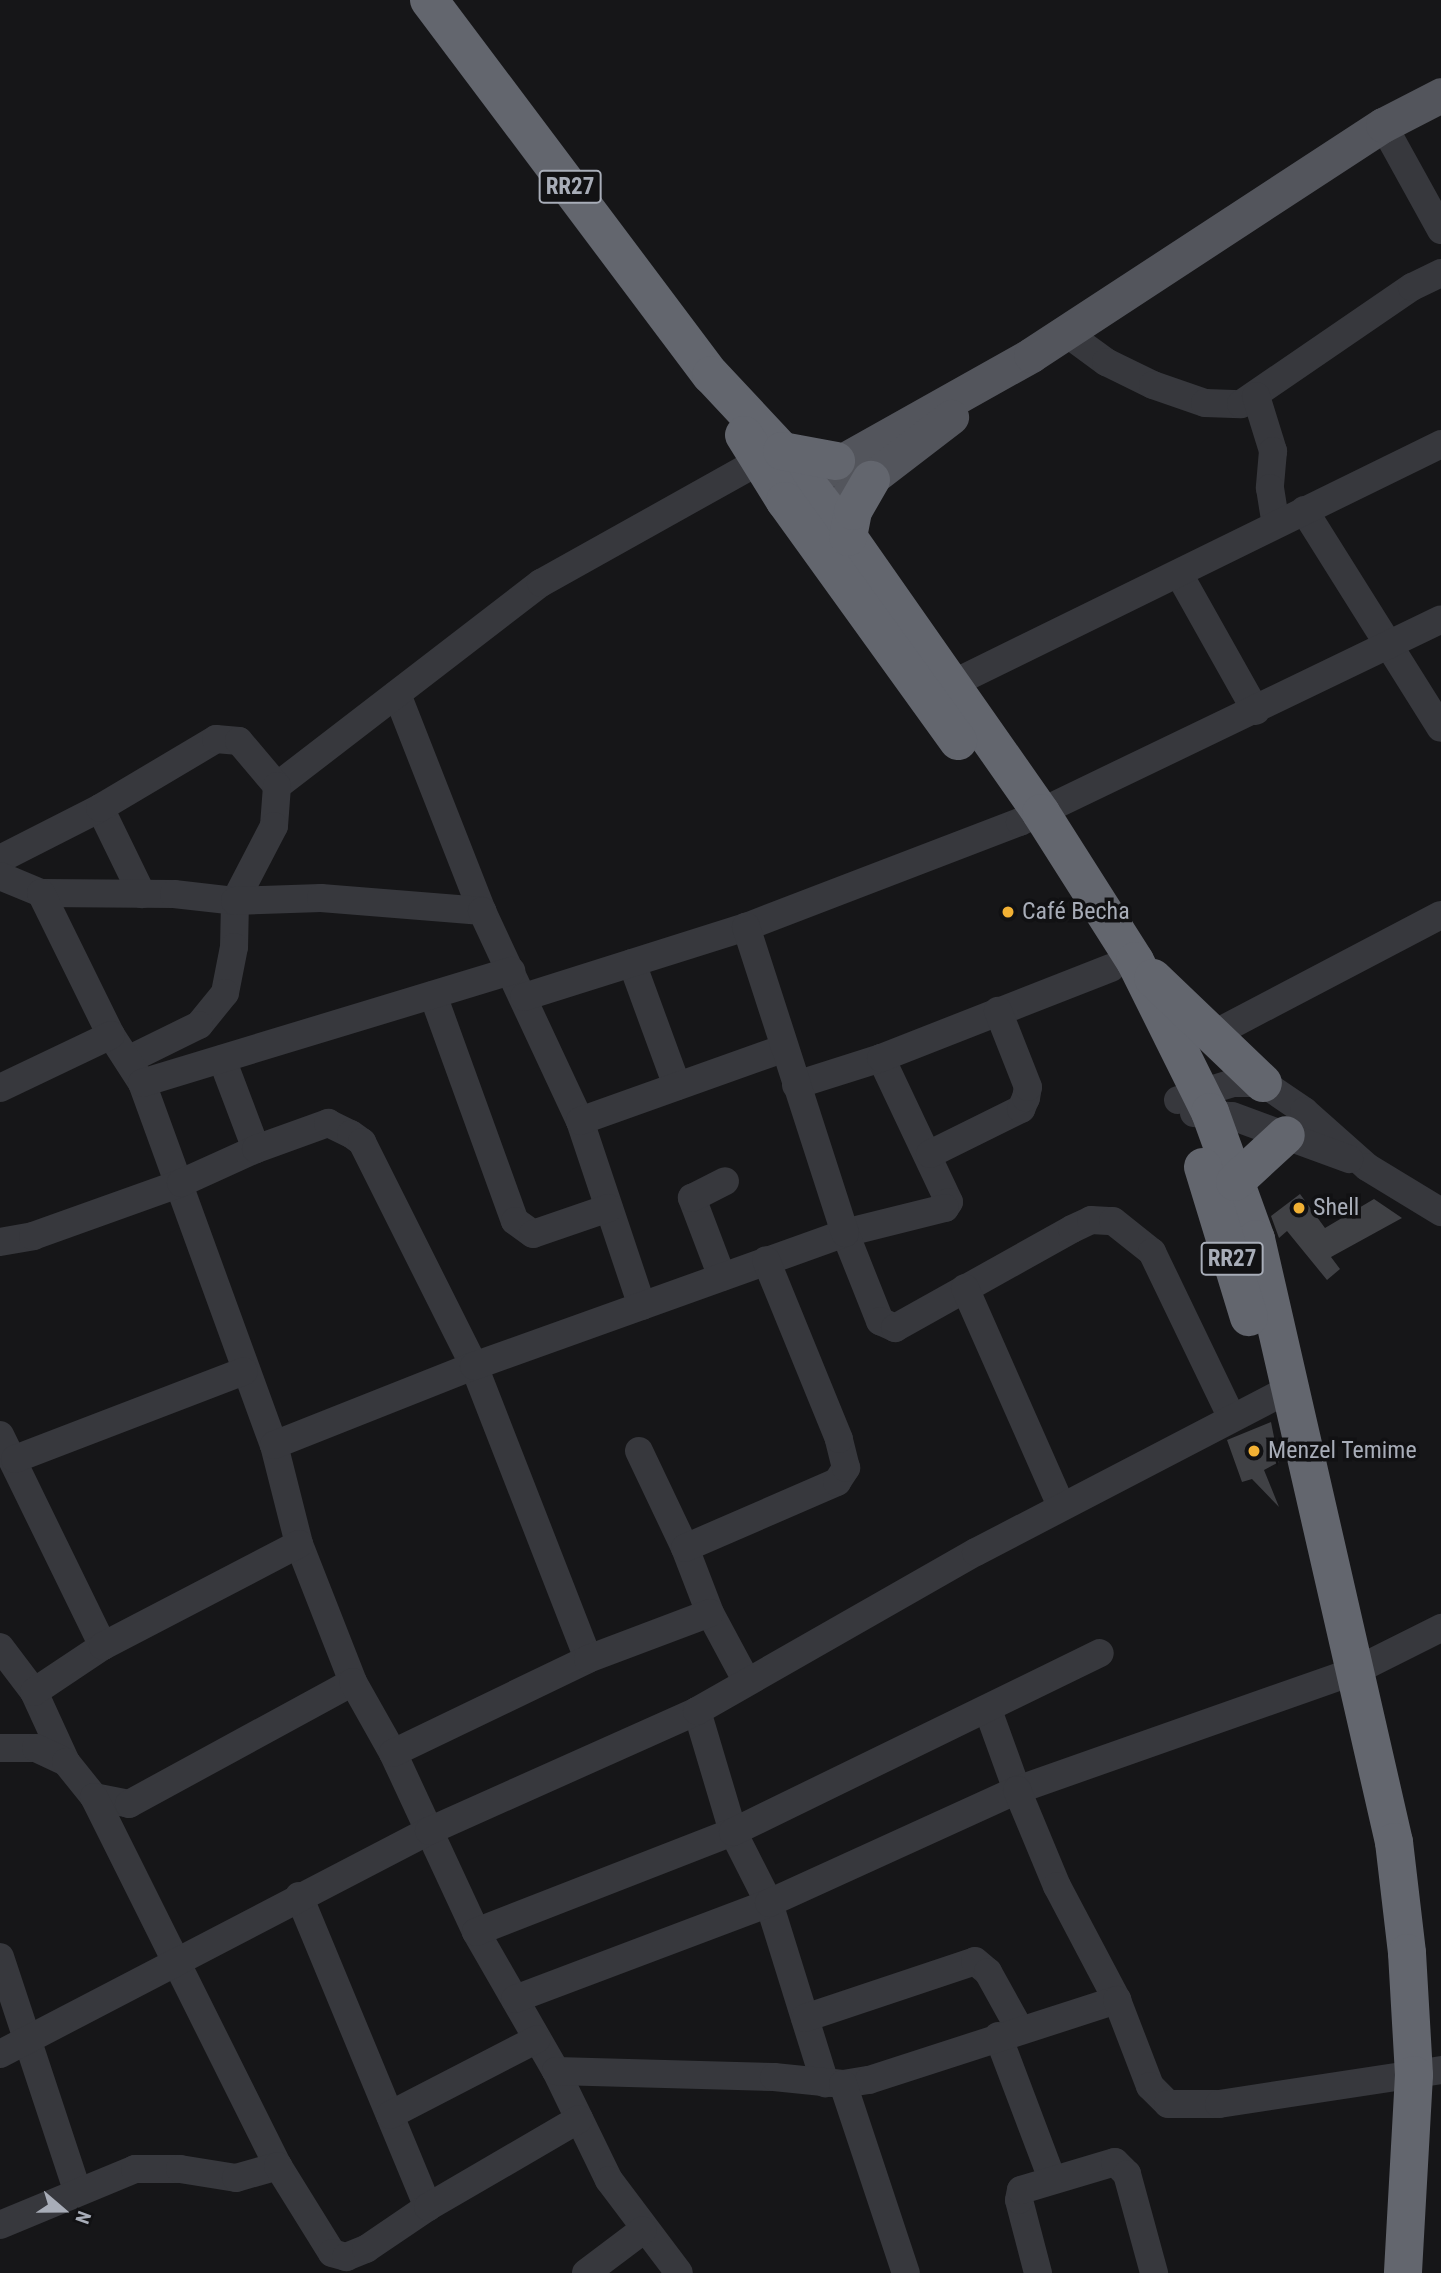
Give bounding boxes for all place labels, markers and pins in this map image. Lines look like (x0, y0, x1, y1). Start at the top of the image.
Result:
place label: Café Becha (1022, 898, 1130, 926)
marker: Café Becha (1000, 904, 1016, 920)
place label: Shell (1313, 1194, 1359, 1222)
marker: Shell (1291, 1200, 1307, 1216)
place label: Menzel Temime (1268, 1437, 1417, 1465)
marker: Menzel Temime (1246, 1443, 1262, 1459)

